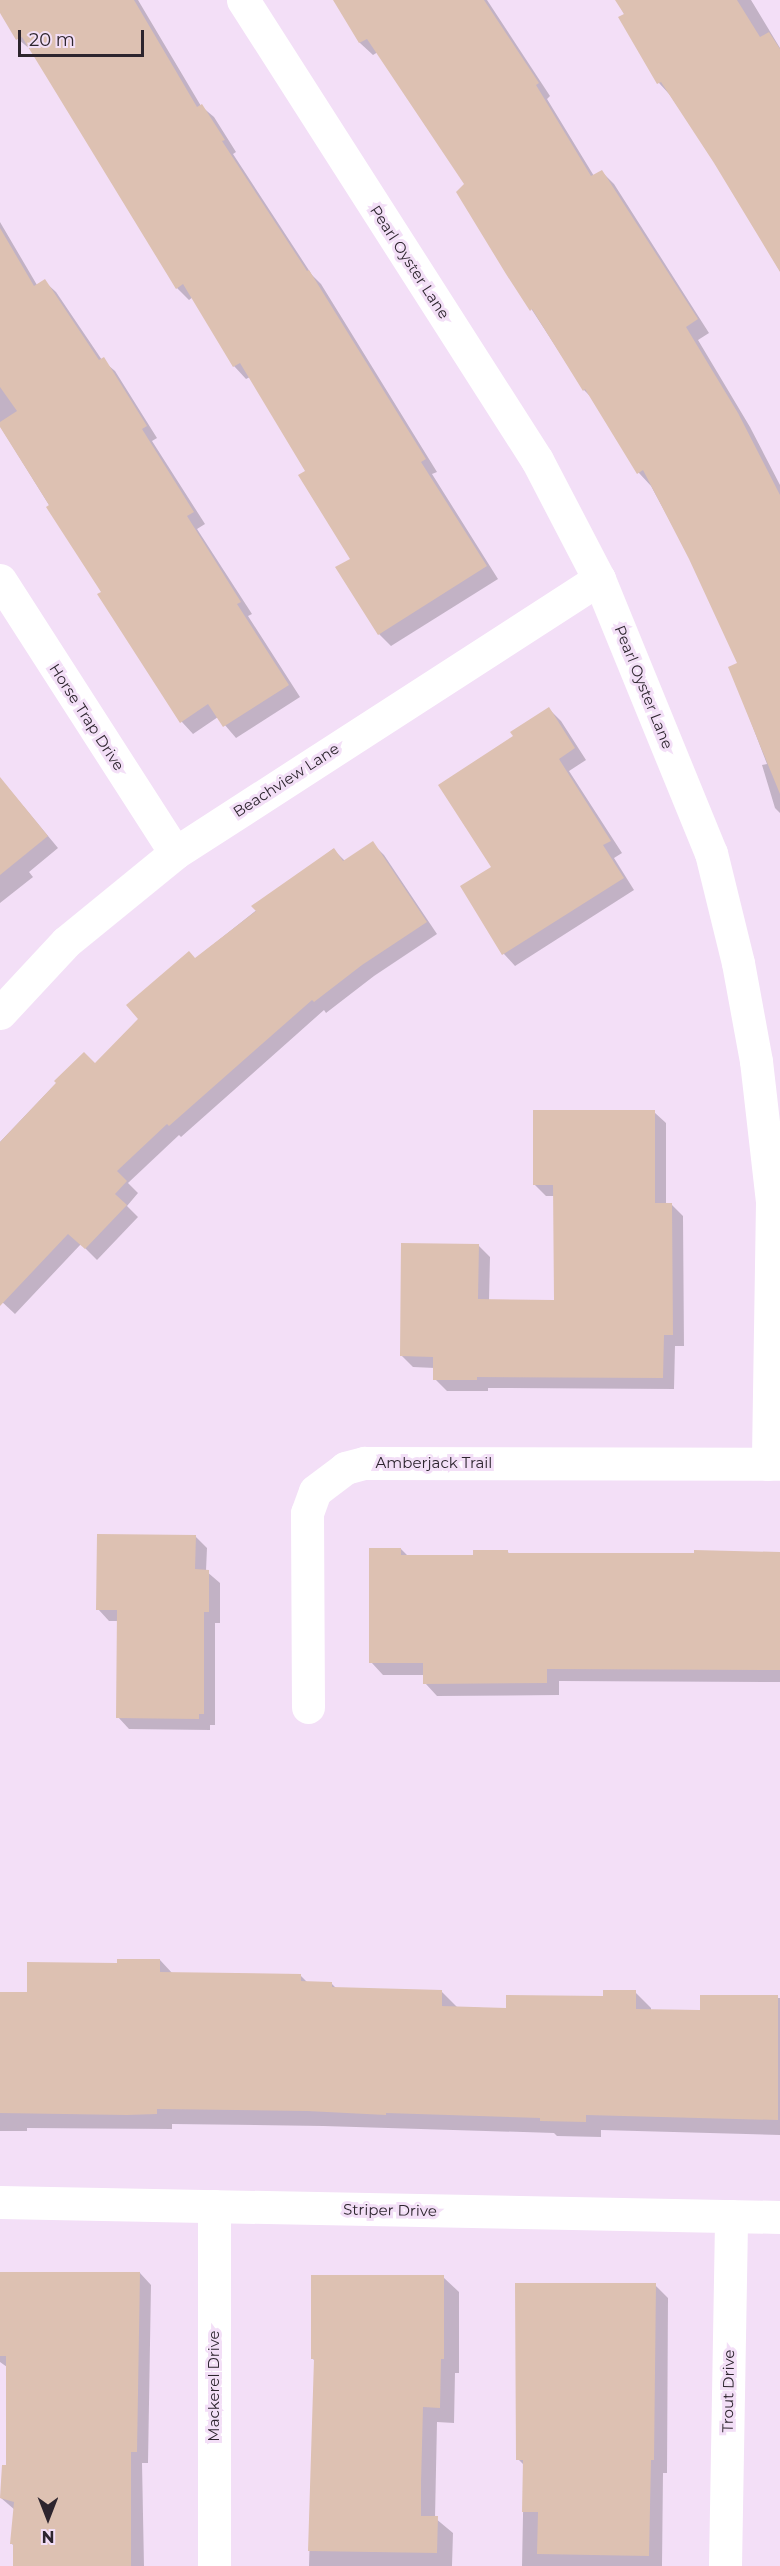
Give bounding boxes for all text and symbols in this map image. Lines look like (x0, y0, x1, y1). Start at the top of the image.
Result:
scale bar (21, 18, 147, 56)
text: 20 m (29, 29, 75, 51)
street label: Pearl Oyster Lane (367, 202, 453, 322)
street label: Pearl Oyster Lane (611, 623, 677, 751)
street label: Horse Trap Drive (46, 660, 128, 774)
street label: Beachview Lane (230, 739, 342, 821)
street label: Amberjack Trail (376, 1454, 492, 1472)
street label: Striper Drive (343, 2200, 437, 2220)
street label: Mackerel Drive (205, 2330, 223, 2442)
street label: Trout Drive (718, 2349, 738, 2433)
north arrow (18, 2488, 78, 2548)
text: N (42, 2527, 54, 2546)

